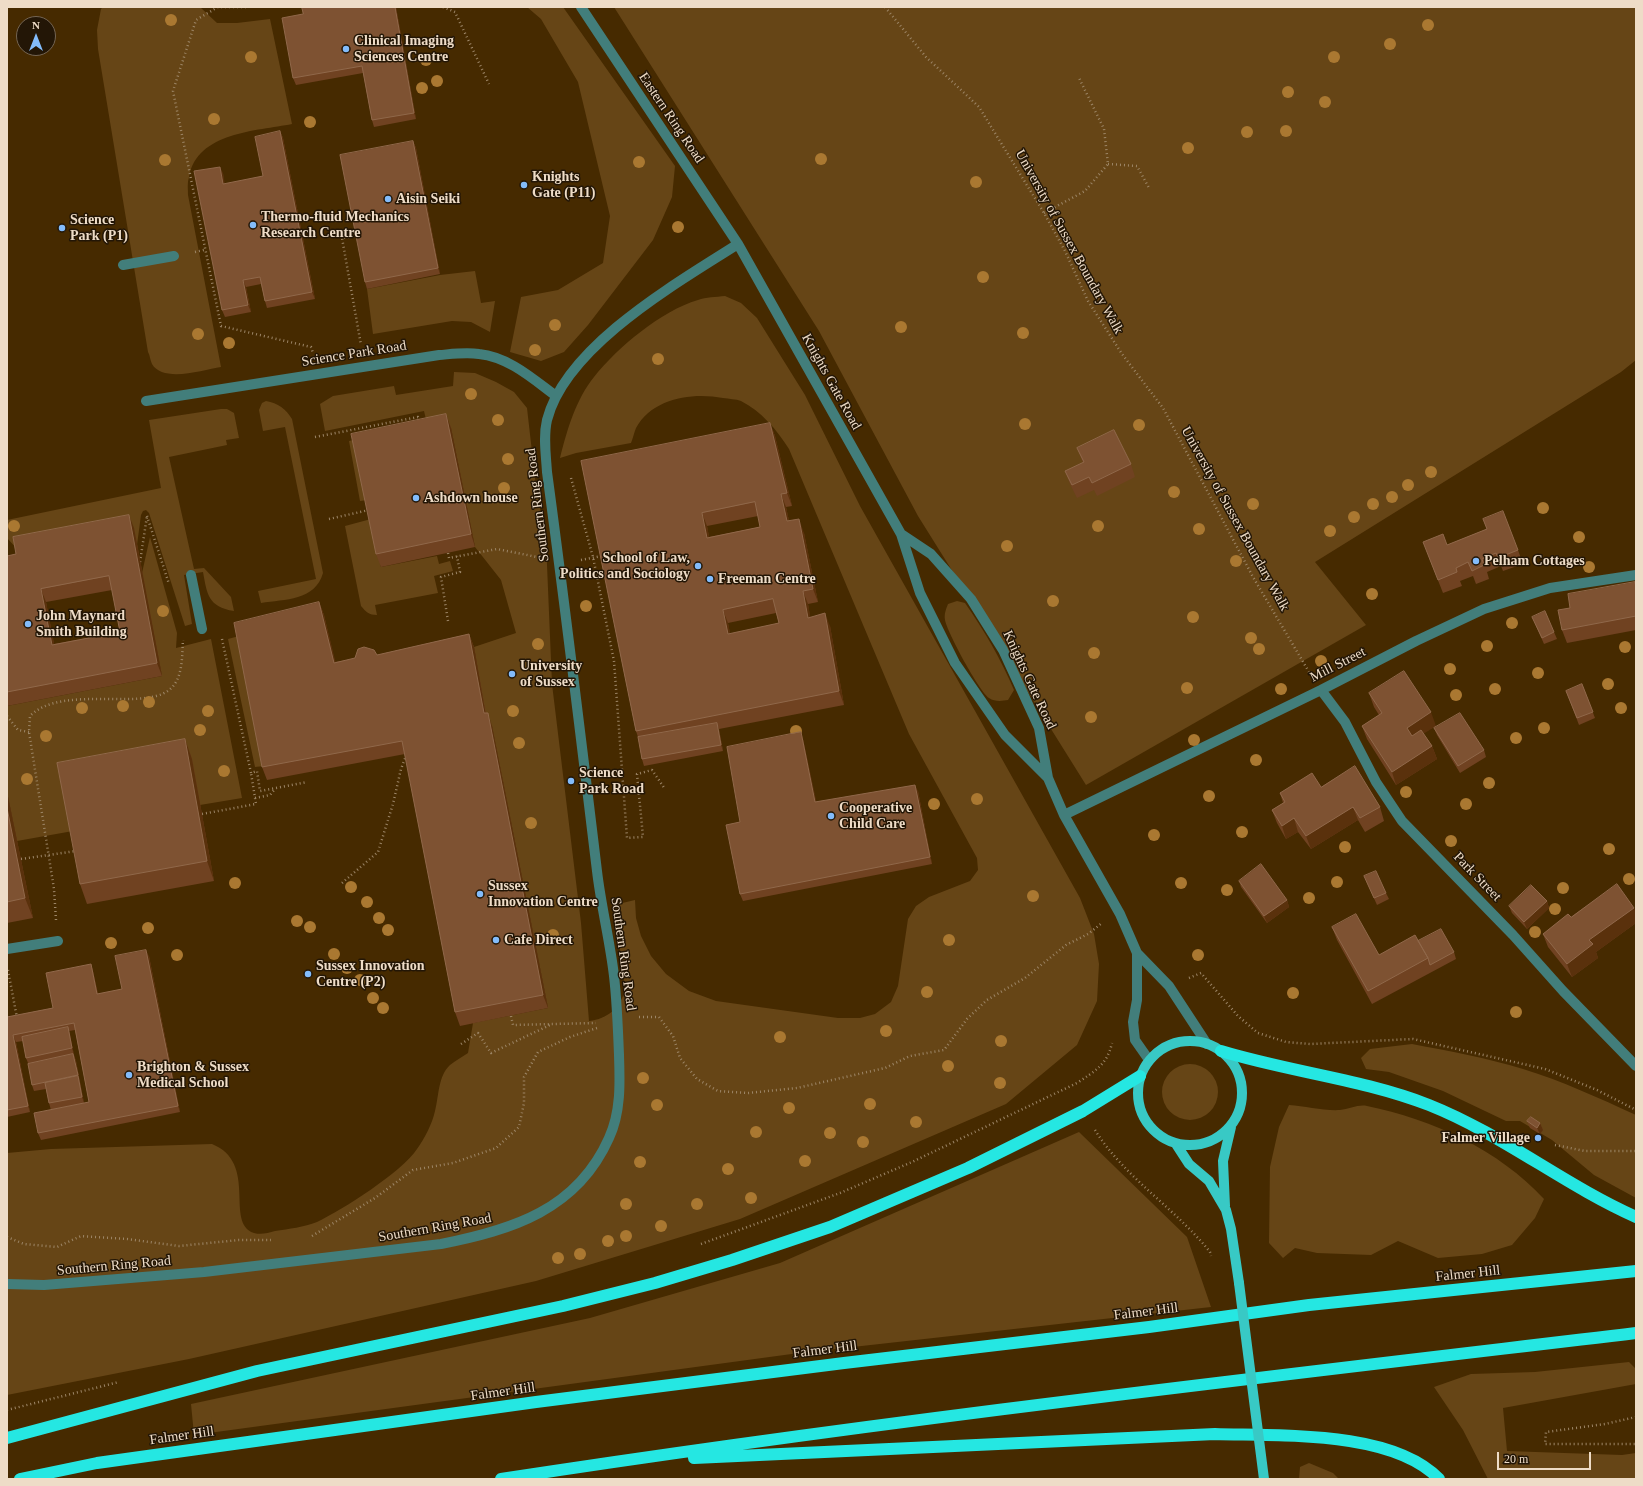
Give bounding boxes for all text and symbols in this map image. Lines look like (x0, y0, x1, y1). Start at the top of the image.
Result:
north arrow (16, 16, 56, 56)
text: N (32, 19, 40, 31)
place label: Clinical Imaging Sciences Centre (354, 33, 454, 66)
marker: Clinical Imaging Sciences Centre (341, 44, 351, 54)
street label: Eastern Ring Road (634, 69, 708, 167)
street label: University of Sussex Boundary Walk (1011, 147, 1127, 337)
place label: Knights Gate (P11) (532, 169, 595, 202)
marker: Knights Gate (P11) (519, 180, 529, 190)
place label: Aisin Seiki (396, 191, 460, 207)
marker: Aisin Seiki (383, 194, 393, 204)
place label: Thermo-fluid Mechanics Research Centre (261, 209, 409, 242)
place label: Science Park (P1) (70, 212, 128, 244)
marker: Thermo-fluid Mechanics Research Centre (248, 220, 258, 230)
marker: Science Park (P1) (57, 223, 67, 233)
street label: Knights Gate Road (798, 331, 864, 433)
street label: Science Park Road (300, 337, 408, 371)
street label: University of Sussex Boundary Walk (1177, 424, 1293, 614)
street label: Southern Ring Road (523, 447, 553, 563)
place label: Ashdown house (424, 490, 518, 506)
marker: Ashdown house (411, 493, 421, 503)
place label: School of Law, Politics and Sociology (560, 550, 690, 582)
place label: Pelham Cottages (1484, 553, 1585, 569)
marker: Pelham Cottages (1471, 556, 1481, 566)
marker: School of Law, Politics and Sociology (693, 561, 703, 571)
place label: Freeman Centre (718, 571, 816, 587)
marker: Freeman Centre (705, 574, 715, 584)
place label: John Maynard Smith Building (36, 608, 127, 640)
marker: John Maynard Smith Building (23, 619, 33, 629)
street label: Knights Gate Road (999, 628, 1059, 732)
street label: Mill Street (1307, 644, 1369, 686)
place label: University of Sussex (520, 658, 582, 690)
marker: University of Sussex (507, 669, 517, 679)
place label: Science Park Road (579, 765, 644, 798)
marker: Science Park Road (566, 776, 576, 786)
place label: Cooperative Child Care (839, 800, 912, 832)
marker: Cooperative Child Care (826, 811, 836, 821)
street label: Park Street (1449, 849, 1505, 905)
place label: Sussex Innovation Centre (488, 878, 598, 910)
marker: Sussex Innovation Centre (475, 889, 485, 899)
street label: Southern Ring Road (607, 896, 639, 1012)
place label: Cafe Direct (504, 932, 573, 948)
marker: Cafe Direct (491, 935, 501, 945)
place label: Sussex Innovation Centre (P2) (316, 958, 425, 990)
marker: Sussex Innovation Centre (P2) (303, 969, 313, 979)
place label: Brighton & Sussex Medical School (137, 1059, 249, 1092)
marker: Brighton & Sussex Medical School (124, 1070, 134, 1080)
place label: Falmer Village (1441, 1130, 1530, 1146)
marker: Falmer Village (1533, 1133, 1543, 1143)
street label: Southern Ring Road (377, 1210, 493, 1246)
street label: Southern Ring Road (56, 1253, 172, 1279)
street label: Falmer Hill (1435, 1262, 1501, 1286)
street label: Falmer Hill (1113, 1300, 1179, 1324)
street label: Falmer Hill (792, 1338, 858, 1362)
street label: Falmer Hill (470, 1379, 536, 1405)
street label: Falmer Hill (149, 1423, 215, 1449)
scale bar (1499, 1444, 1593, 1470)
text: 20 m (1504, 1452, 1528, 1466)

